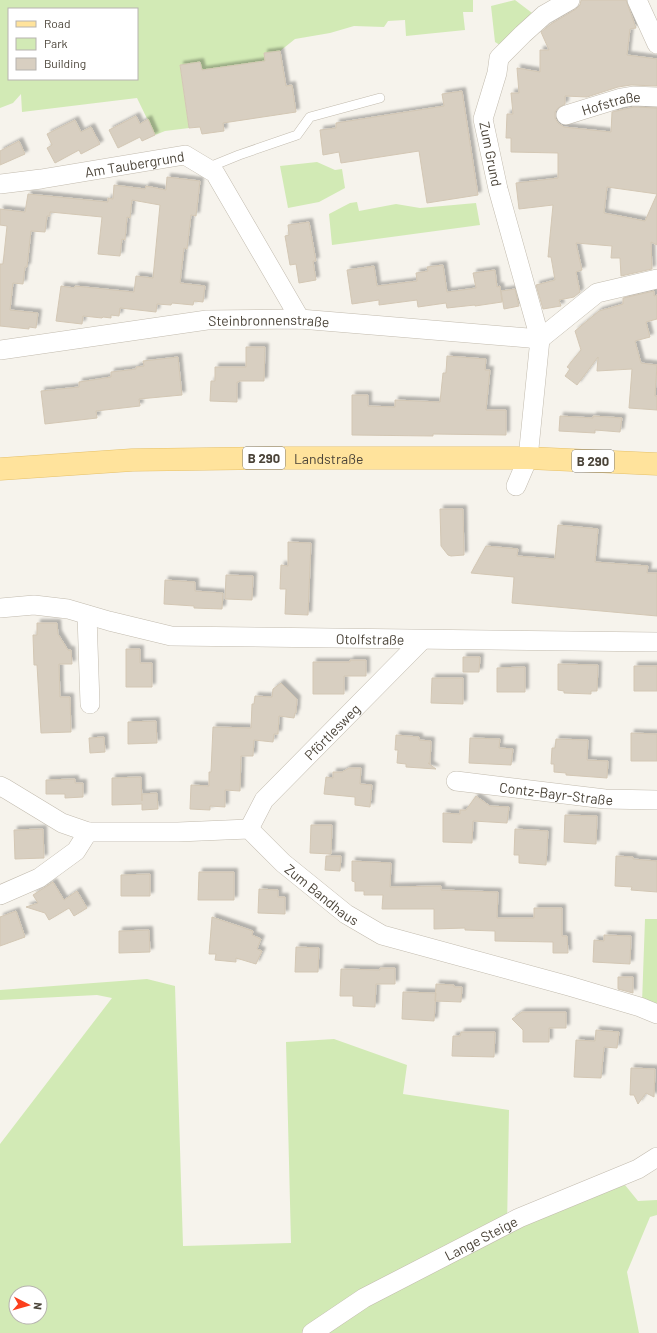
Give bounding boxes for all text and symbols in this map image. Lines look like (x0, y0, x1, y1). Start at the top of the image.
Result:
legend (8, 8, 138, 80)
text: Road (44, 16, 71, 30)
text: Park (44, 36, 68, 50)
text: Building (44, 56, 86, 70)
street label: Hofstraße (579, 88, 641, 118)
street label: Zum Grund (476, 120, 506, 188)
street label: Am Taubergrund (83, 147, 185, 180)
street label: Steinbronnenstraße (208, 310, 330, 330)
road number: B 290 (243, 447, 285, 469)
street label: Landstraße (294, 450, 363, 467)
road number: B 290 (572, 450, 614, 472)
street label: Otolfstraße (336, 630, 405, 647)
street label: Pförtlesweg (300, 700, 363, 763)
street label: Contz-Bayr-Straße (499, 778, 613, 808)
street label: Zum Bandhaus (282, 860, 362, 928)
street label: Lange Steige (441, 1212, 520, 1264)
north arrow (8, 1285, 48, 1325)
text: N (32, 1302, 45, 1310)

